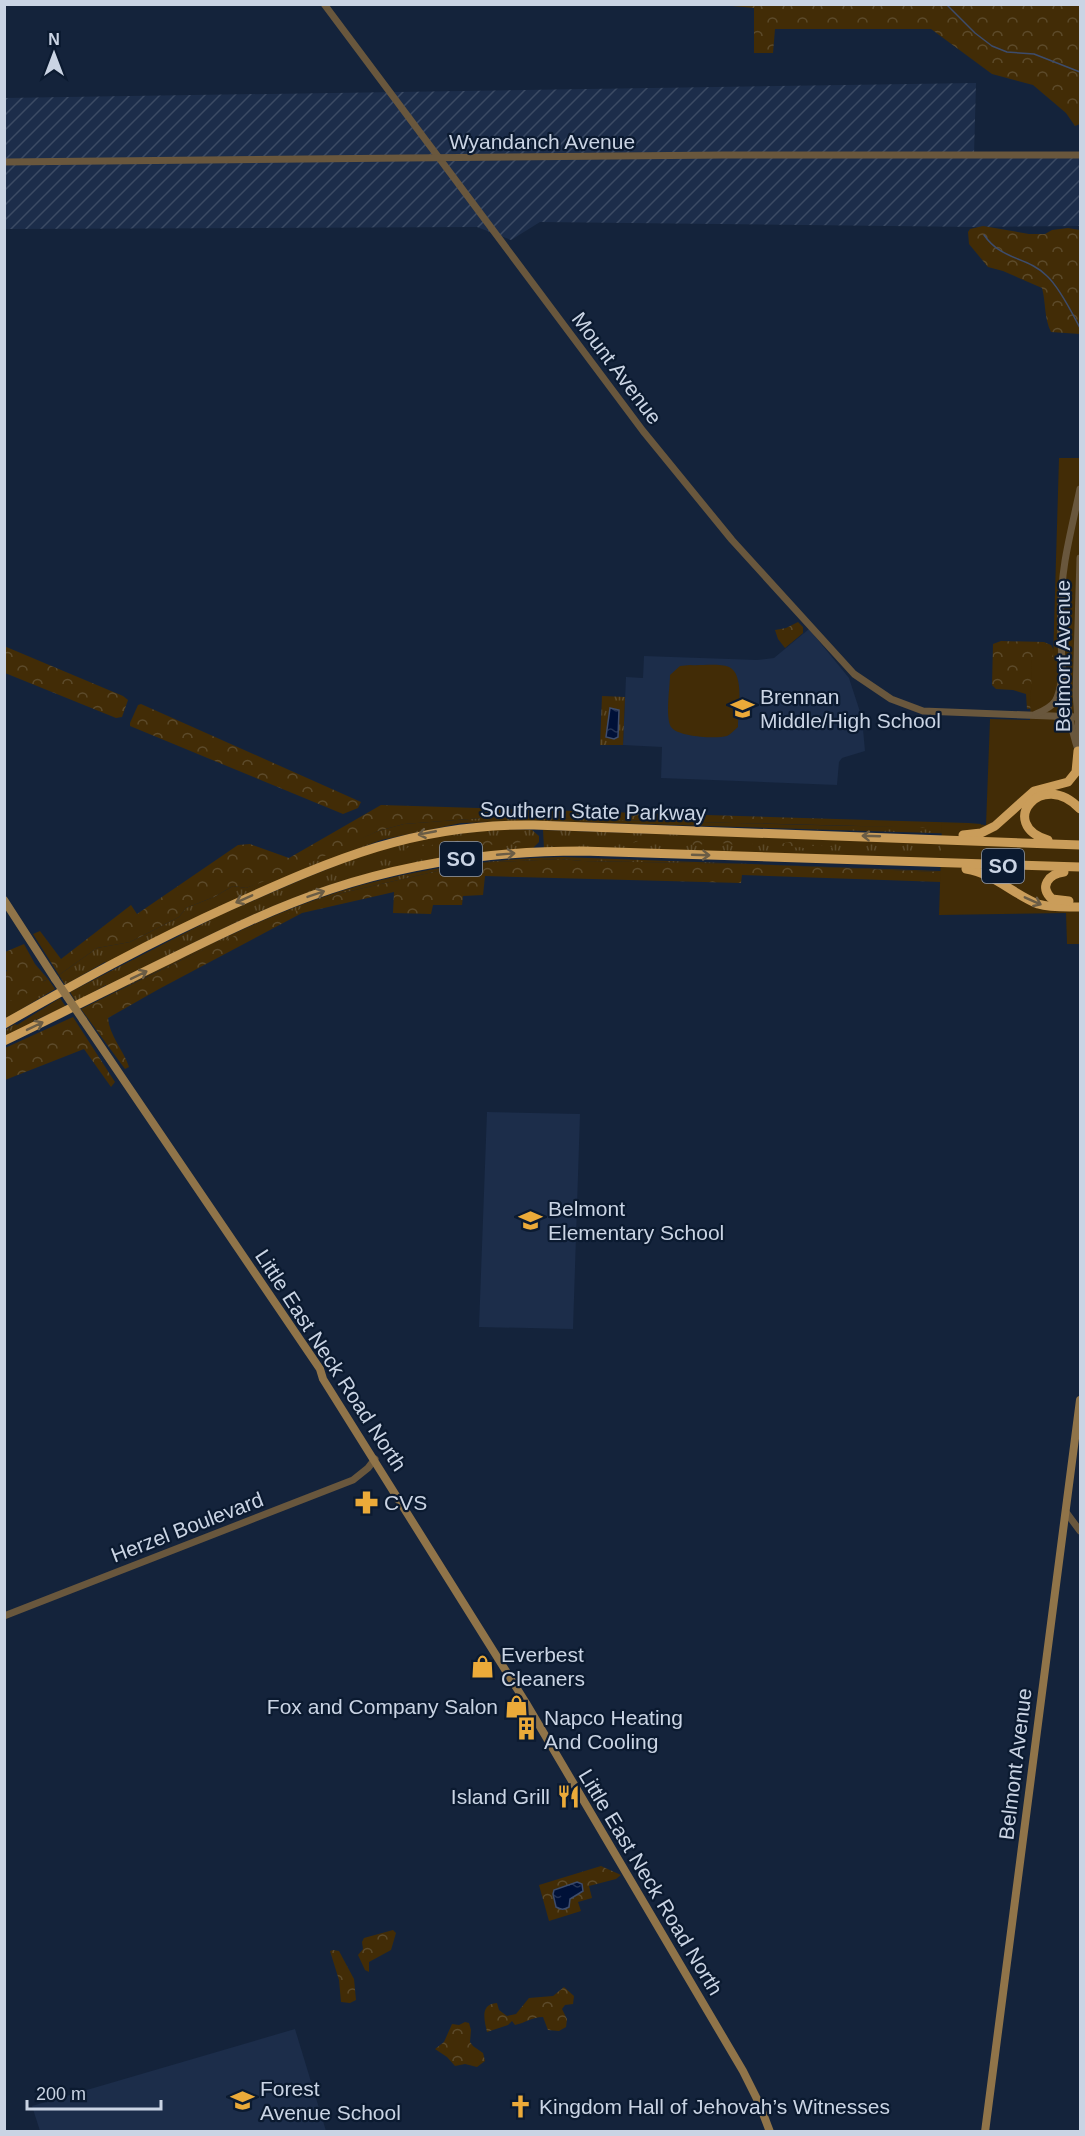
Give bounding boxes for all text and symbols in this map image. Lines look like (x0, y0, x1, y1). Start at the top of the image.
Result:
north arrow (24, 24, 84, 84)
text: N (48, 31, 60, 48)
street label: Wyandanch Avenue (449, 130, 635, 153)
street label: Mount Avenue (568, 308, 666, 428)
street label: Belmont Avenue (1051, 580, 1074, 732)
place label: Brennan Middle/High School (760, 685, 941, 732)
school or university icon: Brennan Middle/High School (729, 695, 755, 721)
street label: Southern State Parkway (480, 798, 707, 824)
one-way arrow (418, 828, 437, 839)
one-way arrow (861, 831, 881, 842)
road number: SO (440, 842, 482, 876)
one-way arrow (496, 848, 516, 859)
one-way arrow (691, 849, 711, 861)
road number: SO (982, 849, 1024, 883)
one-way arrow (306, 888, 325, 899)
one-way arrow (236, 894, 254, 906)
one-way arrow (1024, 896, 1042, 907)
one-way arrow (129, 968, 147, 980)
one-way arrow (25, 1020, 43, 1031)
place label: Belmont Elementary School (548, 1197, 724, 1244)
school or university icon: Belmont Elementary School (517, 1207, 543, 1233)
street label: Little East Neck Road North (251, 1245, 411, 1475)
street label: Herzel Boulevard (108, 1487, 266, 1567)
pharmacy icon: CVS (353, 1489, 379, 1515)
place label: CVS (384, 1491, 427, 1514)
place label: Everbest Cleaners (501, 1643, 585, 1690)
shop icon: Everbest Cleaners (470, 1653, 496, 1679)
street label: Belmont Avenue (994, 1687, 1036, 1841)
shop icon: Fox and Company Salon (503, 1693, 529, 1719)
place label: Fox and Company Salon (267, 1695, 498, 1718)
place label: Napco Heating And Cooling (544, 1706, 683, 1753)
building icon: Napco Heating And Cooling (513, 1716, 539, 1742)
street label: Little East Neck Road North (574, 1765, 728, 1999)
restaurant icon: Island Grill (555, 1783, 581, 1809)
place label: Island Grill (451, 1785, 550, 1808)
scale bar (27, 2073, 160, 2111)
place label: Forest Avenue School (260, 2077, 401, 2124)
text: 200 m (36, 2084, 86, 2104)
school or university icon: Forest Avenue School (229, 2087, 255, 2113)
church icon: Kingdom Hall of Jehovah’s Witnesses (508, 2093, 534, 2119)
place label: Kingdom Hall of Jehovah’s Witnesses (539, 2095, 890, 2118)

